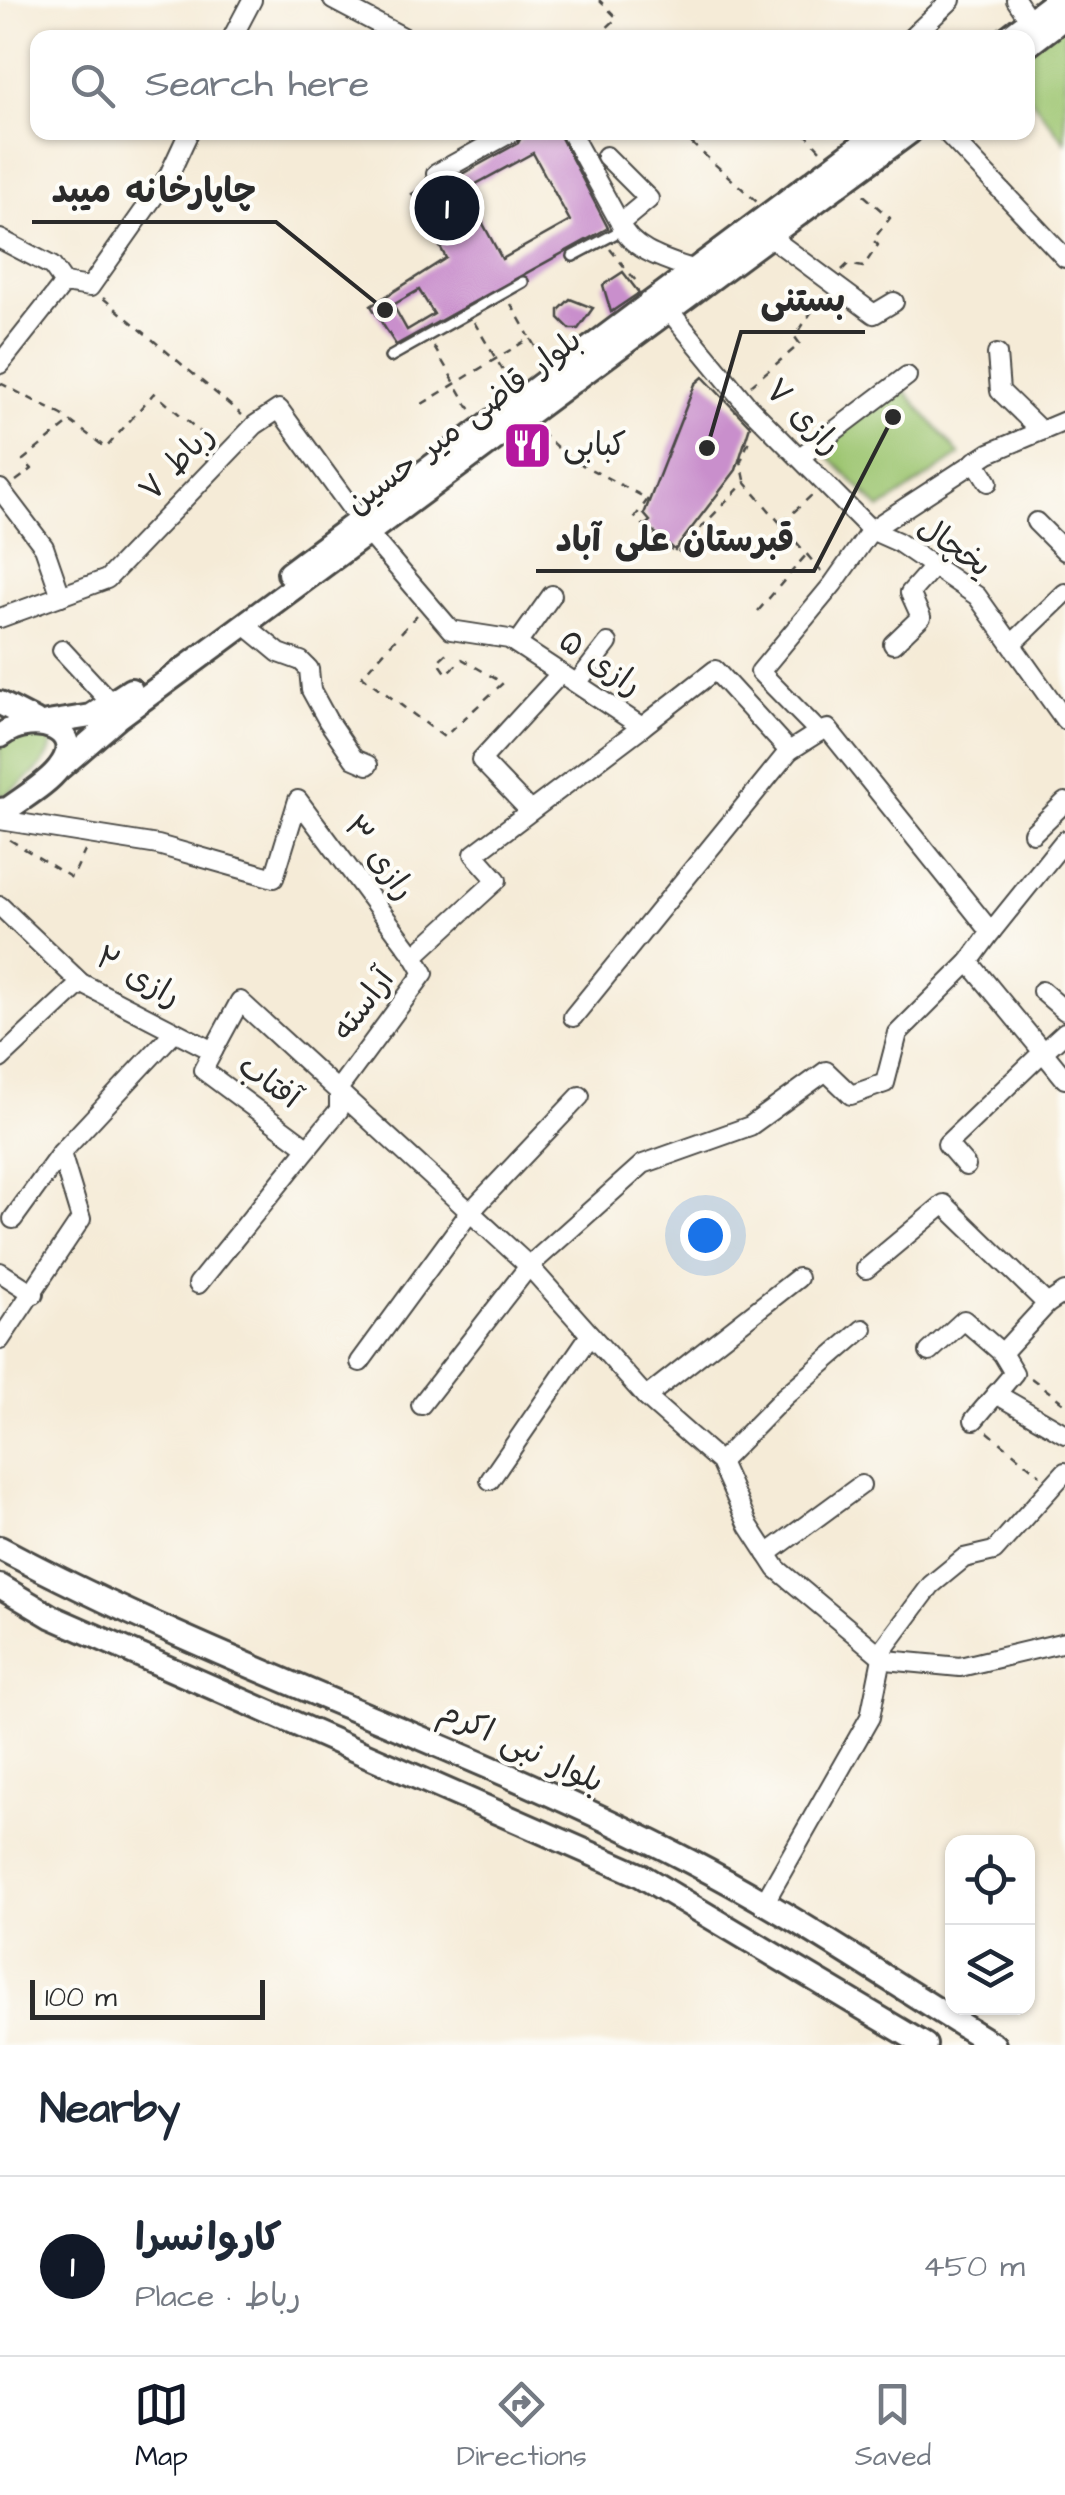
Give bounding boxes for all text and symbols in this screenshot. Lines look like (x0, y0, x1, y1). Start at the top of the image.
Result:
search box (30, 30, 1035, 140)
icon: search (65, 58, 120, 113)
text: Search here (145, 59, 369, 111)
callout: چاپارخانه میبد (32, 157, 276, 222)
text: چاپارخانه میبد (52, 167, 256, 216)
pin: 1 (414, 170, 480, 246)
callout: بستنی (741, 267, 865, 332)
text: بستنی (761, 276, 845, 325)
street label: بلوار قاضی میر حسین (337, 318, 591, 526)
street label: رازی ۷ (755, 369, 851, 465)
street label: رباط ۷ (129, 414, 225, 512)
restaurant icon: کبابی (502, 419, 554, 471)
place label: کبابی (563, 423, 627, 468)
street label: یخچال (908, 505, 1000, 589)
callout: قبرستان علی آباد (536, 506, 814, 571)
text: قبرستان علی آباد (556, 516, 794, 565)
street label: رازی ۵ (549, 619, 651, 707)
street label: رازی ۳ (332, 806, 426, 910)
street label: رازی ۲ (87, 935, 189, 1019)
street label: آراسته (321, 958, 406, 1051)
street label: آفتاب (228, 1044, 310, 1121)
your location (680, 1210, 731, 1261)
street label: بلوار نبی اکرم (431, 1689, 611, 1806)
map controls (945, 1835, 1035, 2015)
button: locate (945, 1835, 1035, 1925)
button: layers (945, 1925, 1035, 2015)
scale bar (30, 1975, 265, 2020)
text: 100 m (45, 1978, 117, 2017)
text: Nearby (40, 2081, 180, 2139)
text: کاروانسرا (135, 2213, 282, 2265)
text: 1 (70, 2244, 75, 2289)
text: 450 m (923, 2244, 1025, 2289)
text: Place · رباط (135, 2274, 301, 2319)
tab: Map (134, 2377, 189, 2476)
tab: Directions (457, 2377, 587, 2476)
tab: Saved (855, 2377, 931, 2476)

